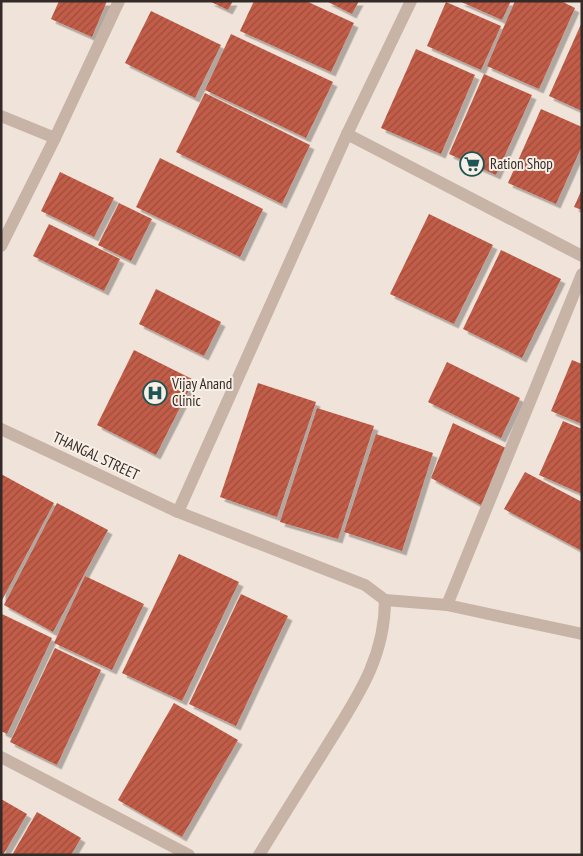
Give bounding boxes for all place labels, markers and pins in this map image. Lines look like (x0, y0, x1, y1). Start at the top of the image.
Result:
supermarket icon: Ration Shop (459, 151, 485, 177)
place label: Ration Shop (490, 154, 553, 173)
place label: Vijay Anand Clinic (171, 374, 232, 410)
hospital icon: Vijay Anand Clinic (142, 380, 168, 406)

